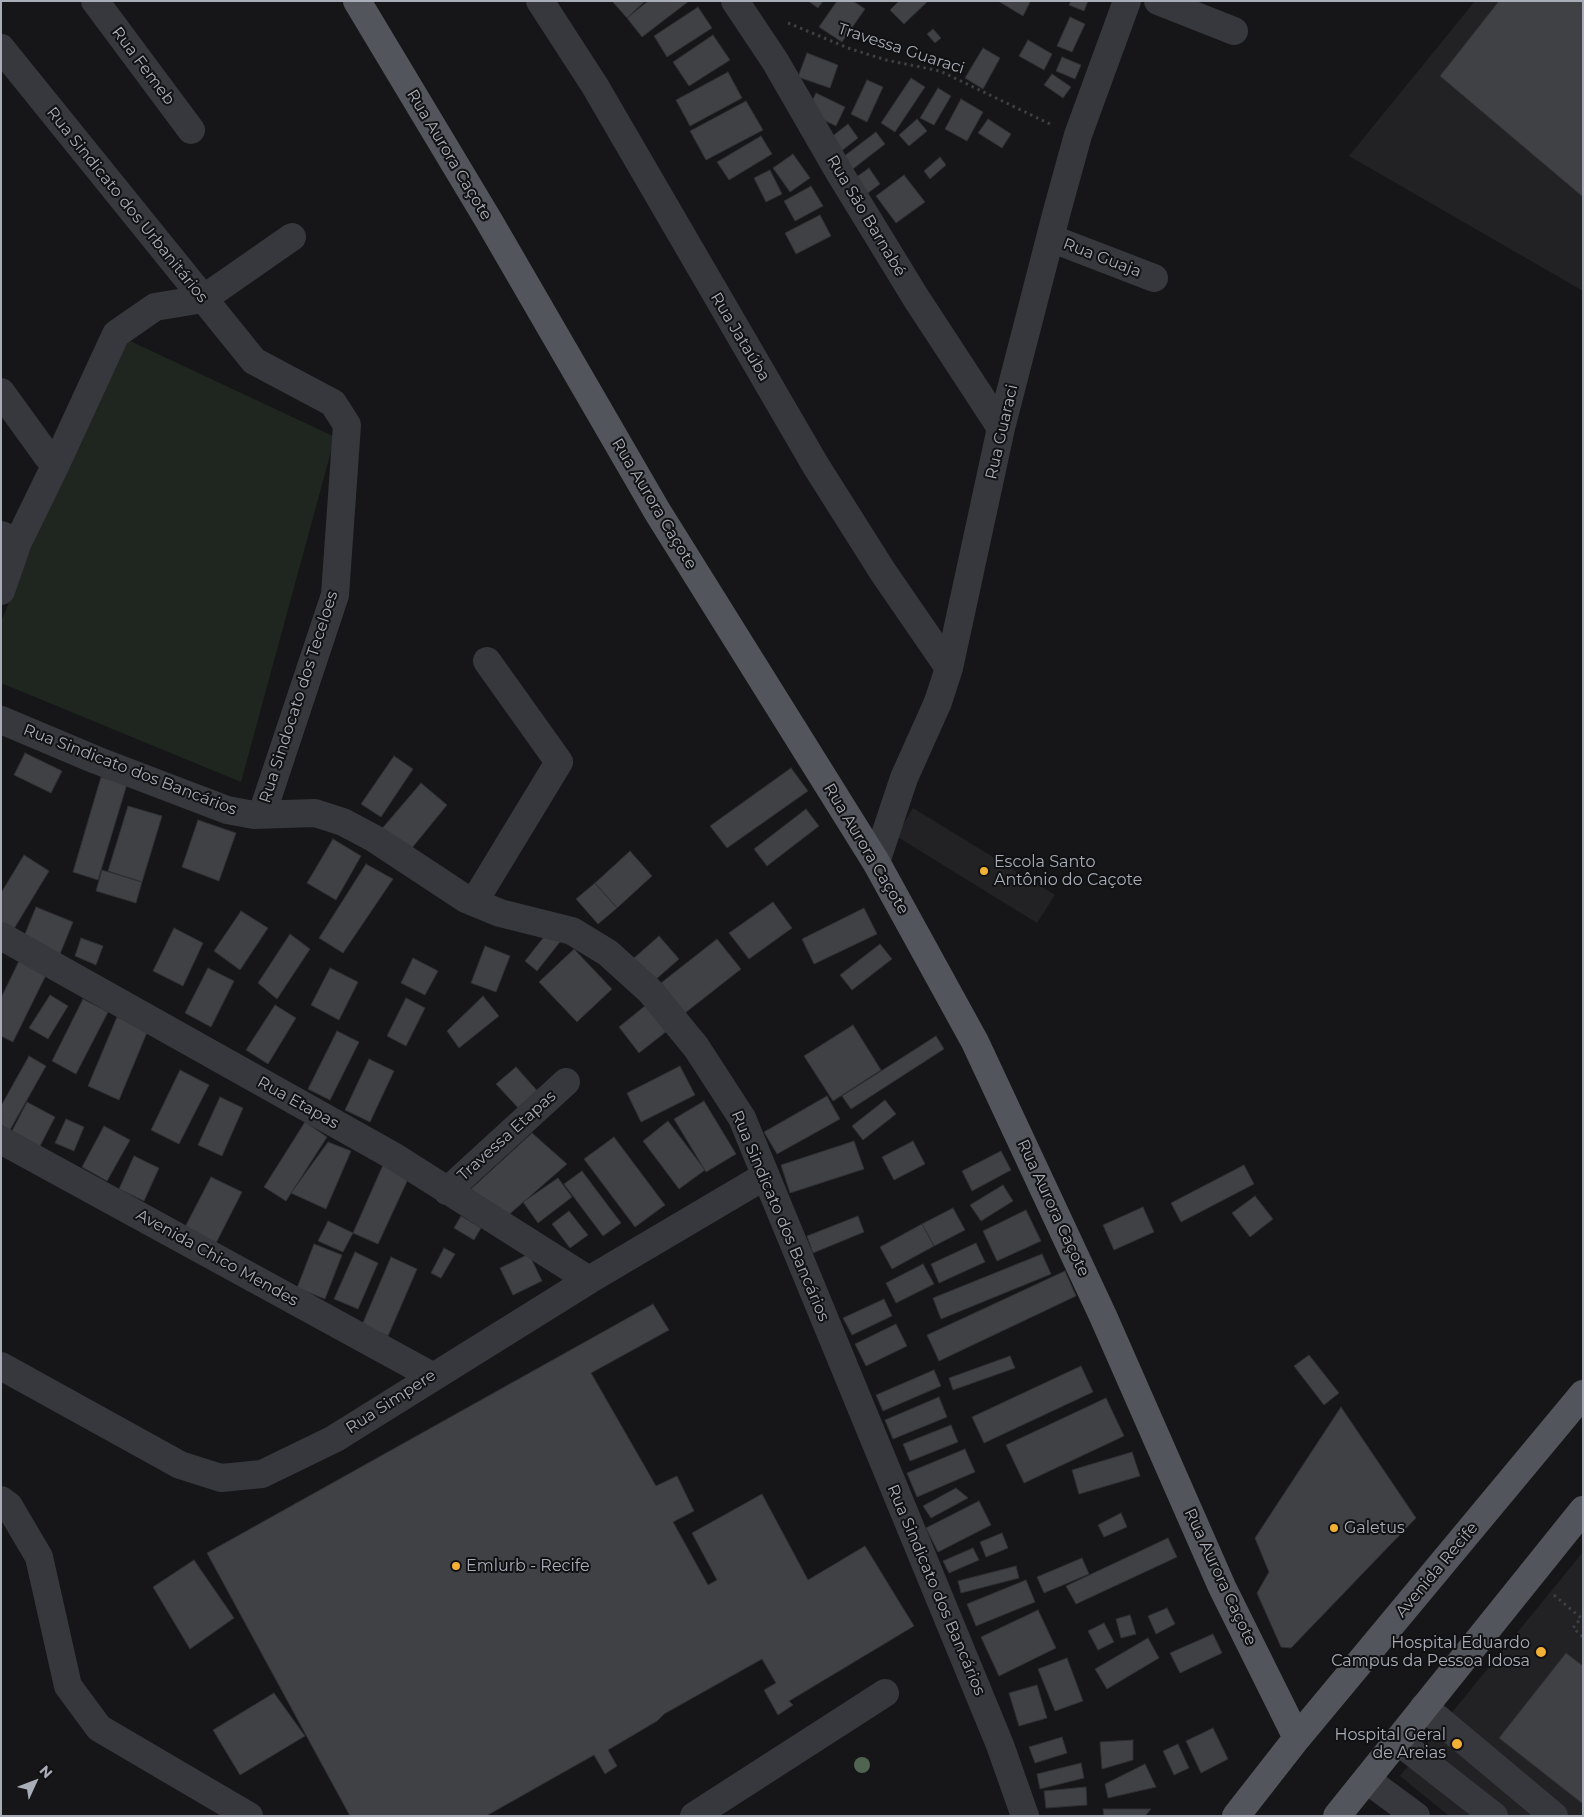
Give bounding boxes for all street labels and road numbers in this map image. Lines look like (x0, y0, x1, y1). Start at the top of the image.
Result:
street label: Travessa Guaraci (835, 19, 967, 79)
street label: Rua Femeb (107, 23, 179, 109)
street label: Rua Aurora Caçote (402, 86, 496, 224)
street label: Rua Sindicato dos Urbanitários (42, 103, 212, 307)
street label: Rua São Barnabé (822, 152, 910, 280)
street label: Rua Guaja (1060, 234, 1144, 282)
street label: Rua Jataúba (706, 289, 774, 385)
street label: Rua Guaraci (982, 383, 1022, 481)
street label: Rua Aurora Caçote (607, 435, 701, 573)
street label: Rua Sindocato dos Teceloes (256, 589, 342, 805)
street label: Rua Sindicato dos Bancários (21, 720, 239, 820)
street label: Rua Aurora Caçote (819, 780, 913, 918)
street label: Rua Etapas (254, 1073, 342, 1133)
street label: Travessa Etapas (454, 1087, 560, 1185)
street label: Rua Sindicato dos Bancários (727, 1108, 833, 1324)
street label: Rua Aurora Caçote (1013, 1136, 1093, 1280)
street label: Avenida Chico Mendes (133, 1205, 301, 1311)
street label: Rua Simpere (342, 1366, 440, 1438)
street label: Rua Sindicato dos Bancários (883, 1482, 989, 1698)
street label: Rua Aurora Caçote (1180, 1505, 1260, 1649)
street label: Avenida Recife (1392, 1519, 1482, 1621)

